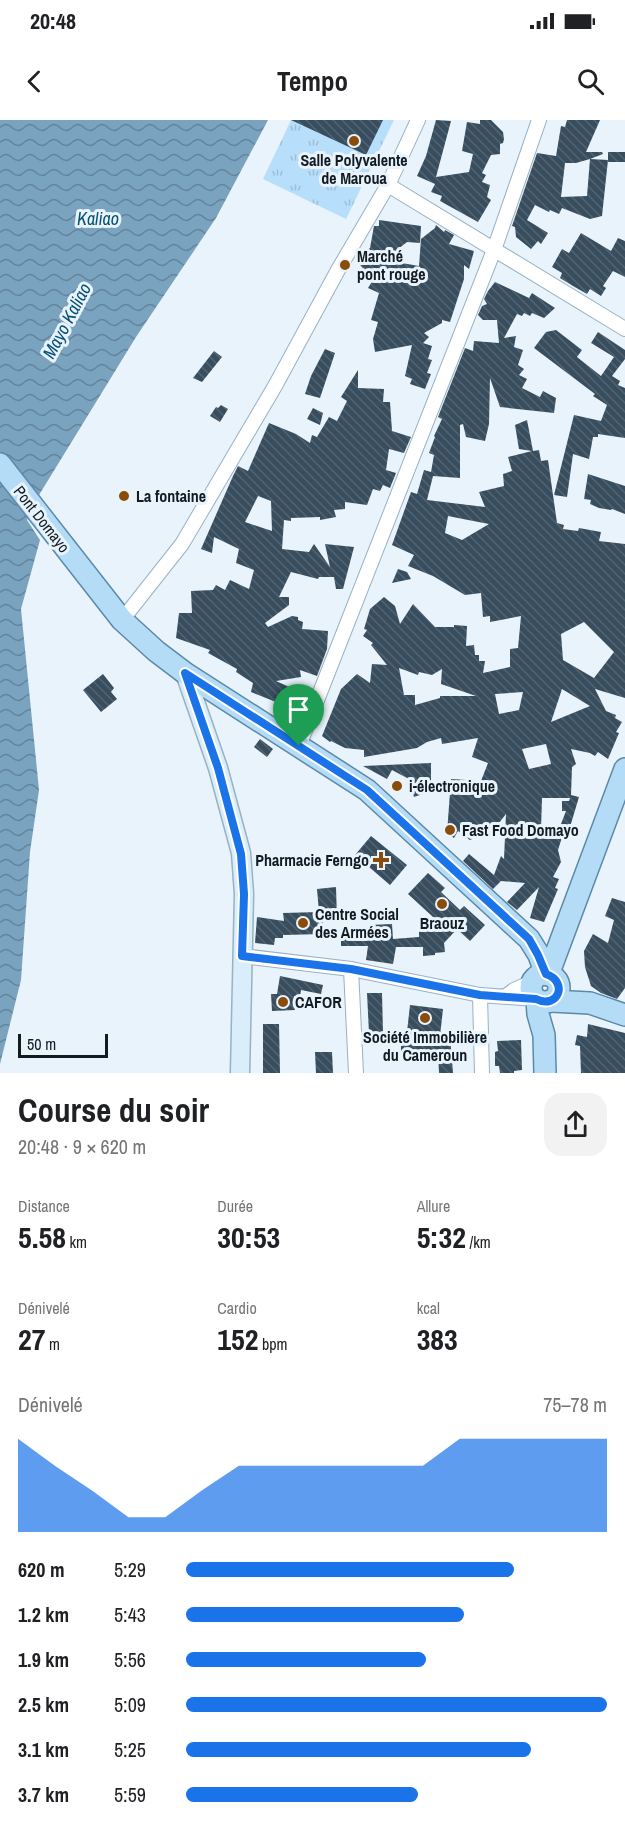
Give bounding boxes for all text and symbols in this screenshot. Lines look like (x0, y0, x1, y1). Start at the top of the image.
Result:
text: 20:48 (30, 6, 76, 36)
text: Tempo (277, 63, 348, 99)
icon: back (18, 65, 51, 98)
icon: search (574, 65, 607, 98)
marker: Salle Polyvalente de Maroua (347, 134, 361, 148)
place label: Salle Polyvalente de Maroua (300, 149, 408, 189)
water label: Kaliao (77, 206, 119, 231)
place label: Marché pont rouge (357, 245, 426, 285)
marker: Marché pont rouge (338, 258, 352, 272)
water label: Mayo Kaliao (36, 279, 97, 363)
street label: Pont Domayo (9, 481, 75, 557)
place label: La fontaine (136, 485, 206, 507)
marker: La fontaine (117, 489, 131, 503)
pin (273, 684, 324, 746)
icon: arrive (282, 693, 315, 726)
place label: i-électronique (409, 775, 495, 797)
marker: i-électronique (390, 779, 404, 793)
place label: Fast Food Domayo (462, 819, 579, 841)
marker: Fast Food Domayo (443, 823, 457, 837)
place label: Pharmacie Ferngo (255, 849, 369, 871)
marker: Pharmacie Ferngo (374, 853, 388, 867)
marker: Braouz (435, 897, 449, 911)
place label: Centre Social des Armées (315, 903, 399, 943)
place label: Braouz (420, 912, 465, 934)
marker: Centre Social des Armées (296, 916, 310, 930)
place label: CAFOR (295, 991, 342, 1013)
marker: CAFOR (276, 995, 290, 1009)
marker: Société Immobilière du Cameroun (418, 1011, 432, 1025)
place label: Société Immobilière du Cameroun (363, 1026, 487, 1066)
scale bar (18, 1031, 108, 1058)
text: 50 m (27, 1033, 56, 1055)
text: Course du soir (18, 1088, 209, 1132)
button: share (544, 1093, 607, 1156)
text: 20:48 · 9 × 620 m (18, 1133, 146, 1160)
text: Distance (18, 1195, 70, 1217)
text: Durée (217, 1195, 253, 1217)
text: Allure (417, 1195, 450, 1217)
text: 5.58 (18, 1217, 66, 1257)
text: 30:53 (217, 1217, 280, 1257)
text: 5:32 (417, 1217, 466, 1257)
text: km (66, 1231, 87, 1253)
text: /km (466, 1231, 491, 1253)
text: Dénivelé (18, 1297, 70, 1319)
text: Cardio (217, 1297, 257, 1319)
text: kcal (417, 1297, 440, 1319)
text: 27 (18, 1319, 45, 1359)
text: 152 (217, 1319, 258, 1359)
text: 383 (417, 1319, 458, 1359)
text: m (45, 1333, 60, 1355)
text: bpm (258, 1333, 288, 1355)
text: Dénivelé (18, 1391, 83, 1418)
text: 75–78 m (543, 1391, 607, 1418)
text: 620 m (18, 1556, 65, 1583)
text: 5:29 (114, 1556, 146, 1583)
text: 1.2 km (18, 1601, 69, 1628)
text: 5:43 (114, 1601, 146, 1628)
text: 1.9 km (18, 1646, 69, 1673)
text: 5:56 (114, 1646, 146, 1673)
text: 2.5 km (18, 1691, 69, 1718)
text: 5:09 (114, 1691, 146, 1718)
text: 3.1 km (18, 1736, 69, 1763)
text: 5:25 (114, 1736, 146, 1763)
text: 3.7 km (18, 1781, 69, 1808)
text: 5:59 (114, 1781, 146, 1808)

